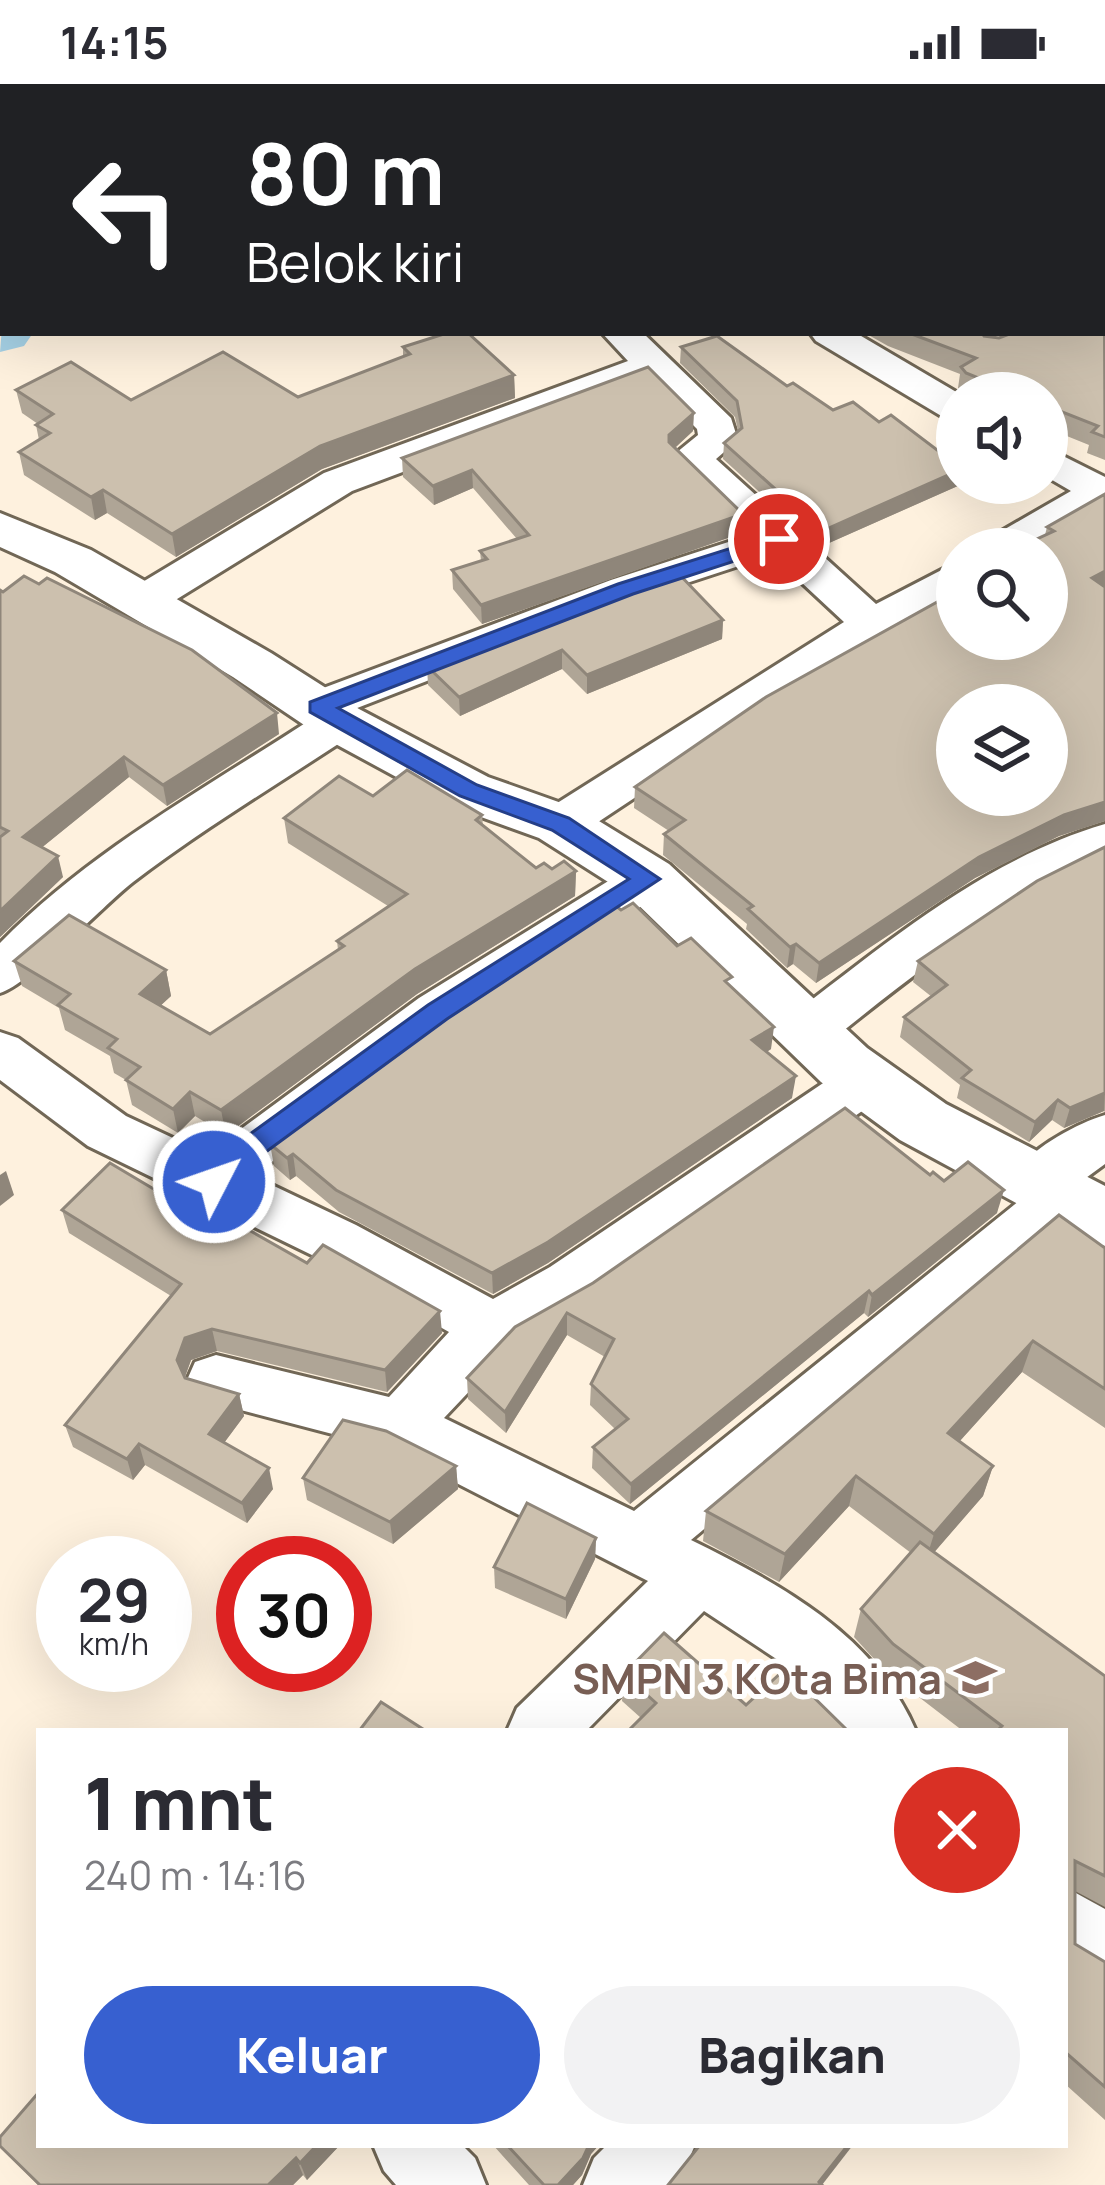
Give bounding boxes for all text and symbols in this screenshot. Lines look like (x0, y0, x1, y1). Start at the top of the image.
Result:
text: 14:15 (60, 11, 169, 73)
text: 80 m (246, 115, 445, 230)
icon: left (48, 132, 204, 288)
text: Belok kiri (246, 224, 464, 298)
map controls (936, 372, 1068, 816)
button: sound (936, 372, 1068, 504)
pin (728, 488, 830, 590)
icon: arrive (746, 506, 812, 572)
button: search (936, 528, 1068, 660)
button: layers (936, 684, 1068, 816)
position arrow (151, 1119, 277, 1245)
speed limit sign: 30 (216, 1536, 372, 1692)
text: 29 (77, 1558, 151, 1640)
text: km/h (79, 1623, 149, 1664)
place label: SMPN 3 KOta Bima (572, 1649, 942, 1707)
school or university icon: SMPN 3 KOta Bima (953, 1655, 999, 1701)
text: 1 mnt (84, 1753, 275, 1852)
button: close (894, 1767, 1020, 1893)
text: 240 m · 14:16 (84, 1848, 307, 1902)
button: Keluar (84, 1986, 540, 2124)
button: Bagikan (564, 1986, 1020, 2124)

